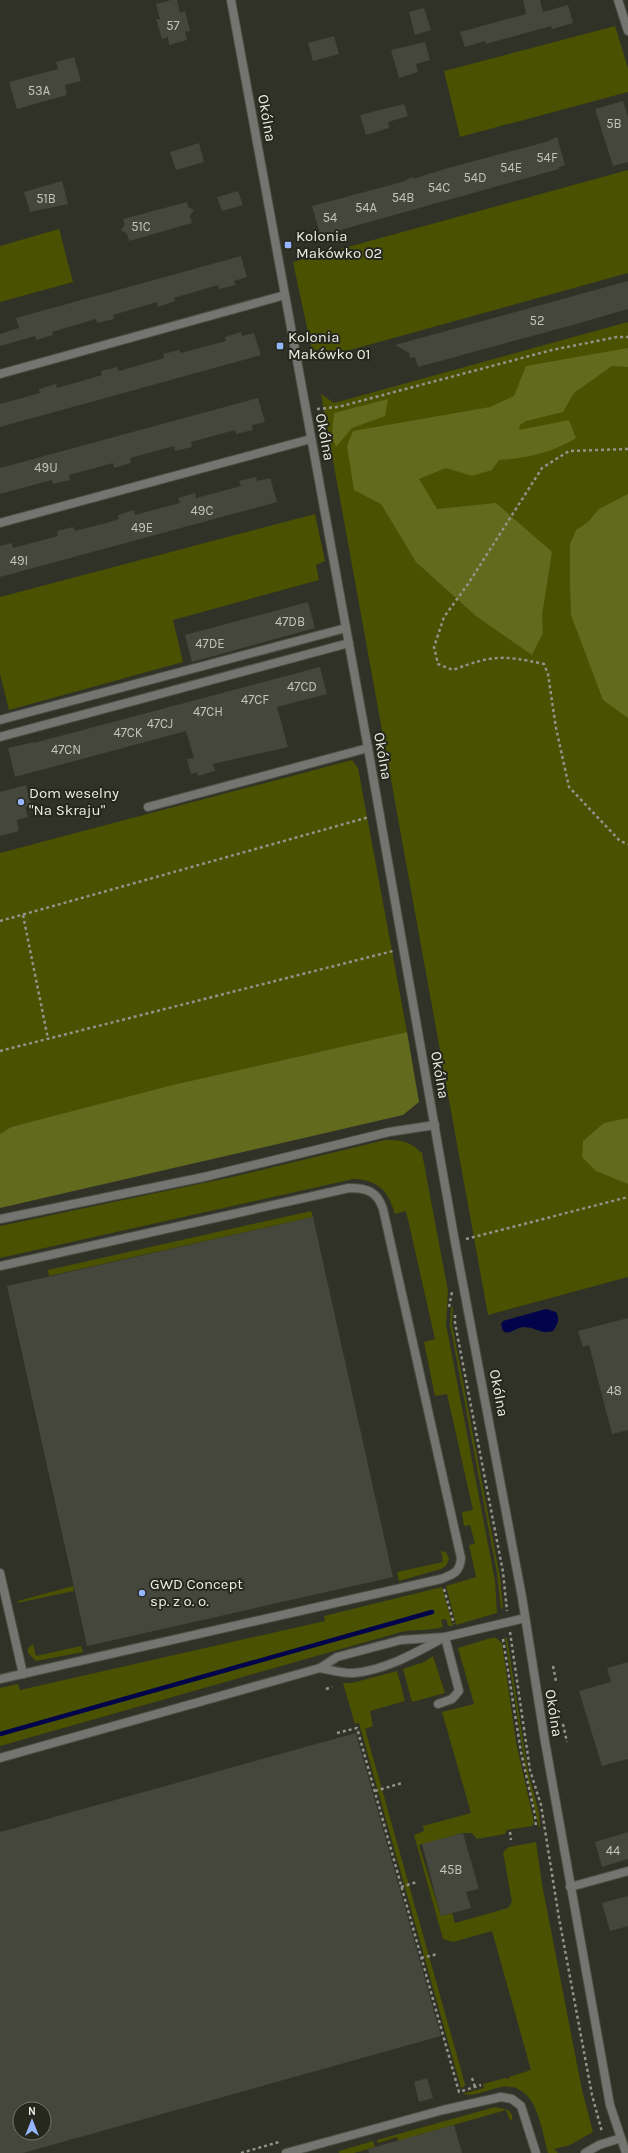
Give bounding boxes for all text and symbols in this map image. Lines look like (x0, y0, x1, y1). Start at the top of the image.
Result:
house number: 57 (166, 18, 180, 33)
house number: 53A (28, 83, 51, 98)
street label: Okólna (254, 93, 280, 143)
house number: 5B (606, 116, 622, 131)
house number: 54F (536, 150, 558, 165)
house number: 54E (500, 160, 522, 175)
house number: 54D (463, 170, 487, 185)
house number: 54C (428, 180, 450, 195)
house number: 54B (392, 190, 414, 205)
house number: 51B (36, 191, 56, 206)
house number: 54A (355, 200, 378, 215)
house number: 54 (323, 210, 337, 225)
house number: 51C (131, 219, 151, 234)
place label: Kolonia Makówko 02 (296, 227, 382, 262)
marker: Kolonia Makówko 02 (283, 240, 293, 250)
house number: 52 (530, 313, 544, 328)
place label: Kolonia Makówko 01 (288, 328, 371, 363)
marker: Kolonia Makówko 01 (275, 341, 285, 351)
street label: Okólna (312, 412, 338, 462)
house number: 49U (34, 460, 58, 475)
house number: 49C (191, 503, 213, 518)
house number: 49E (131, 520, 153, 535)
house number: 49I (10, 553, 28, 568)
house number: 47DB (275, 614, 305, 629)
house number: 47DE (195, 636, 225, 651)
house number: 47CD (287, 679, 317, 694)
house number: 47CF (241, 692, 269, 707)
house number: 47CH (193, 704, 223, 719)
house number: 47CJ (147, 716, 173, 731)
house number: 47CK (113, 725, 143, 740)
street label: Okólna (370, 731, 396, 781)
house number: 47CN (51, 742, 81, 757)
place label: Dom weselny "Na Skraju" (29, 784, 119, 819)
marker: Dom weselny "Na Skraju" (16, 797, 26, 807)
street label: Okólna (427, 1050, 453, 1100)
street label: Okólna (486, 1368, 512, 1418)
house number: 48 (606, 1383, 622, 1398)
place label: GWD Concept sp. z o. o. (150, 1575, 243, 1610)
marker: GWD Concept sp. z o. o. (137, 1588, 147, 1598)
street label: Okólna (541, 1688, 567, 1738)
house number: 44 (606, 1843, 620, 1858)
house number: 45B (440, 1862, 462, 1877)
north arrow (12, 2101, 52, 2141)
text: N (28, 2105, 36, 2118)

